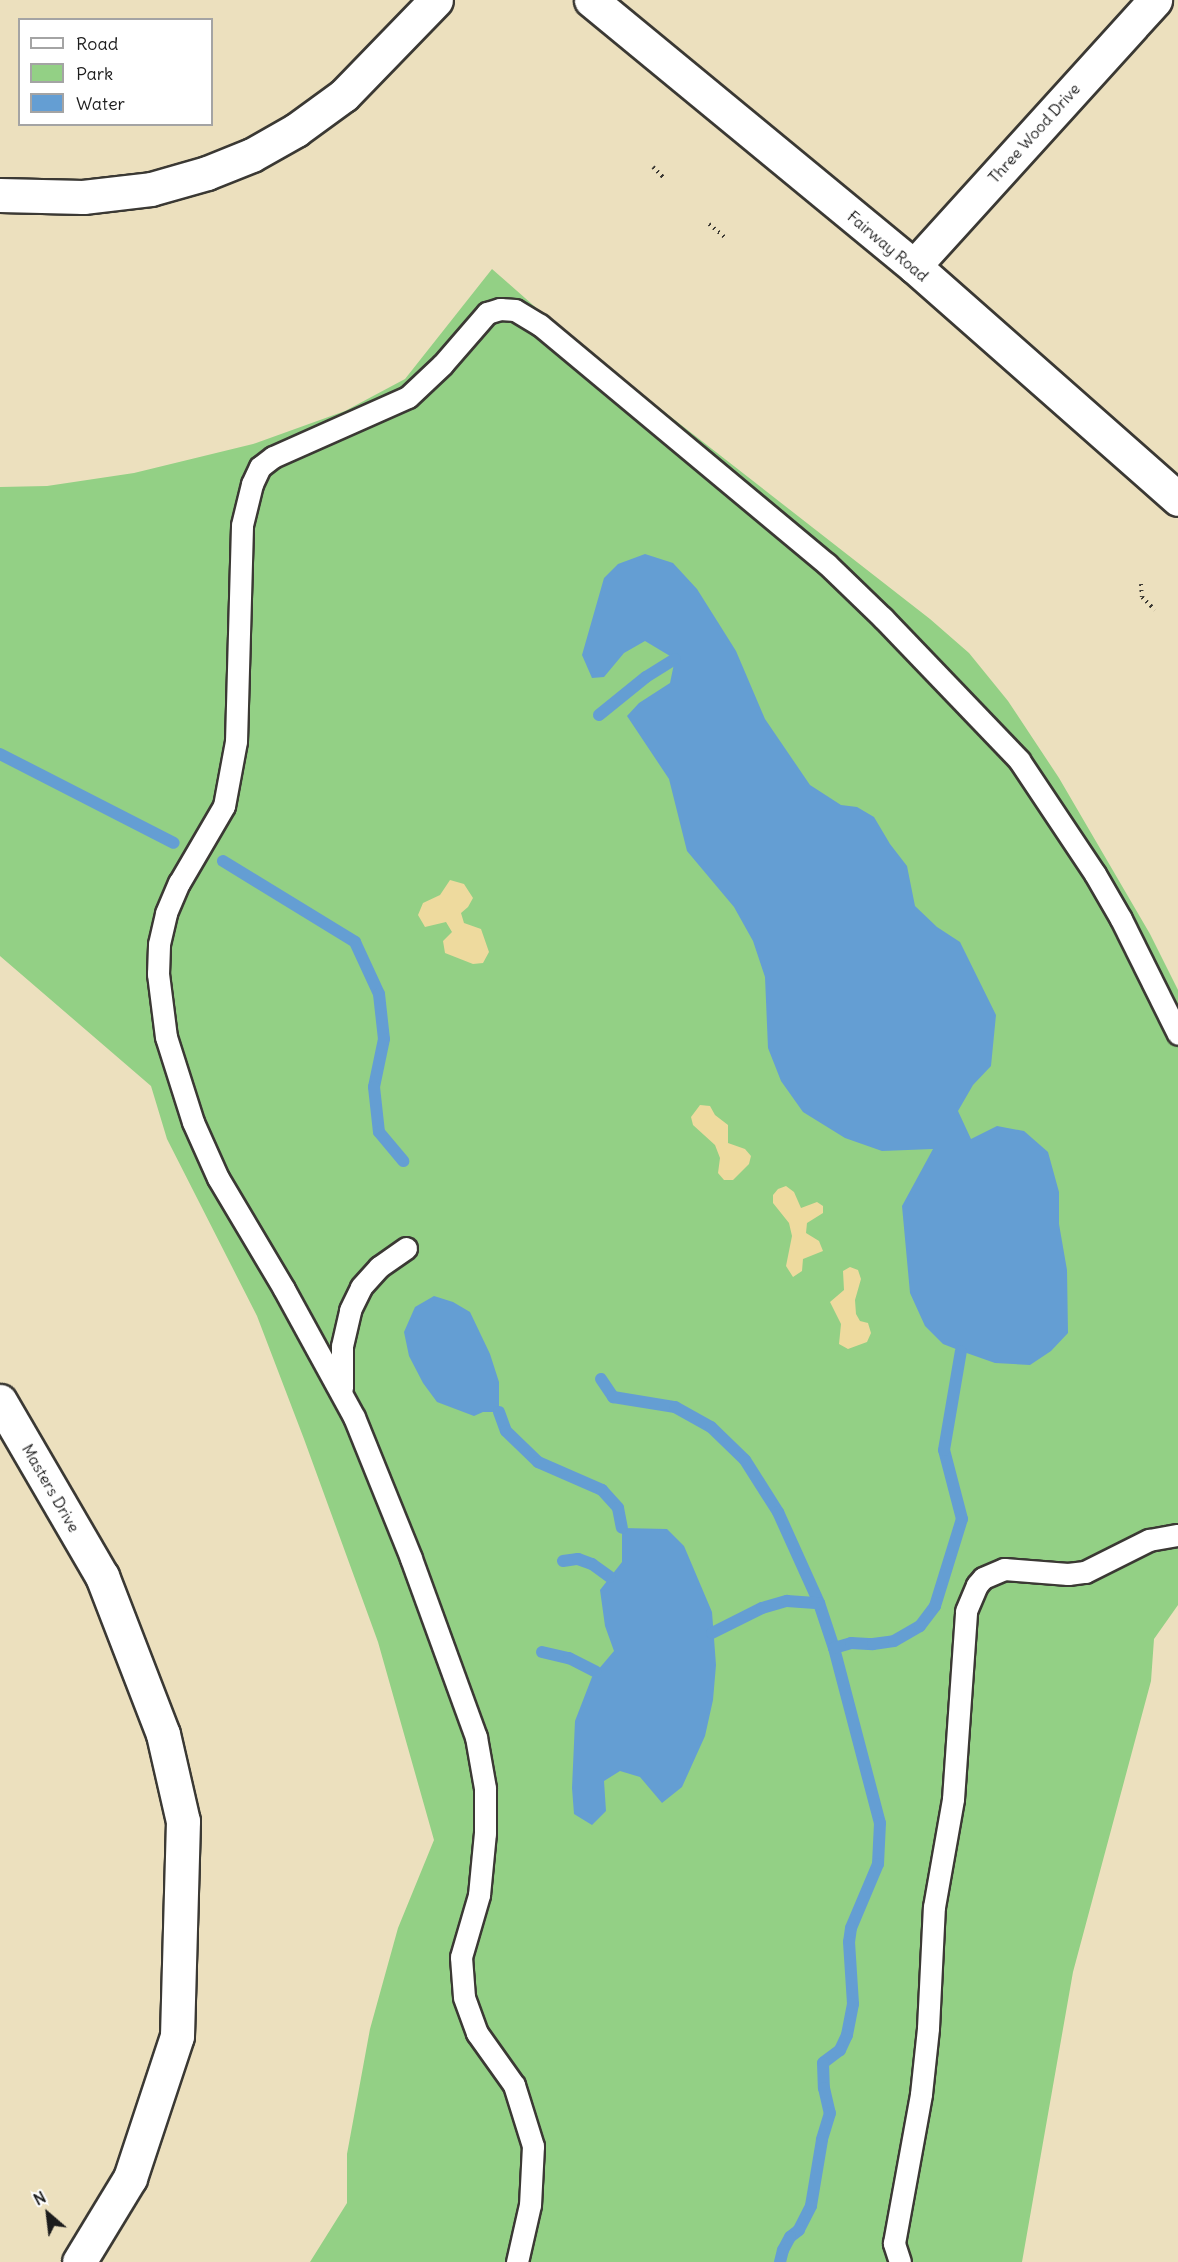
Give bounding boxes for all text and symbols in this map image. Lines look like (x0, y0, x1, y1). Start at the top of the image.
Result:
legend (18, 18, 213, 126)
text: Road (76, 32, 118, 55)
text: Park (76, 62, 113, 85)
street label: Three Wood Drive (984, 79, 1084, 187)
text: Water (76, 92, 125, 115)
street label: Fairway Road (844, 207, 932, 285)
street label: Masters Drive (18, 1441, 84, 1535)
north arrow (18, 2184, 78, 2244)
text: N (30, 2187, 49, 2210)

